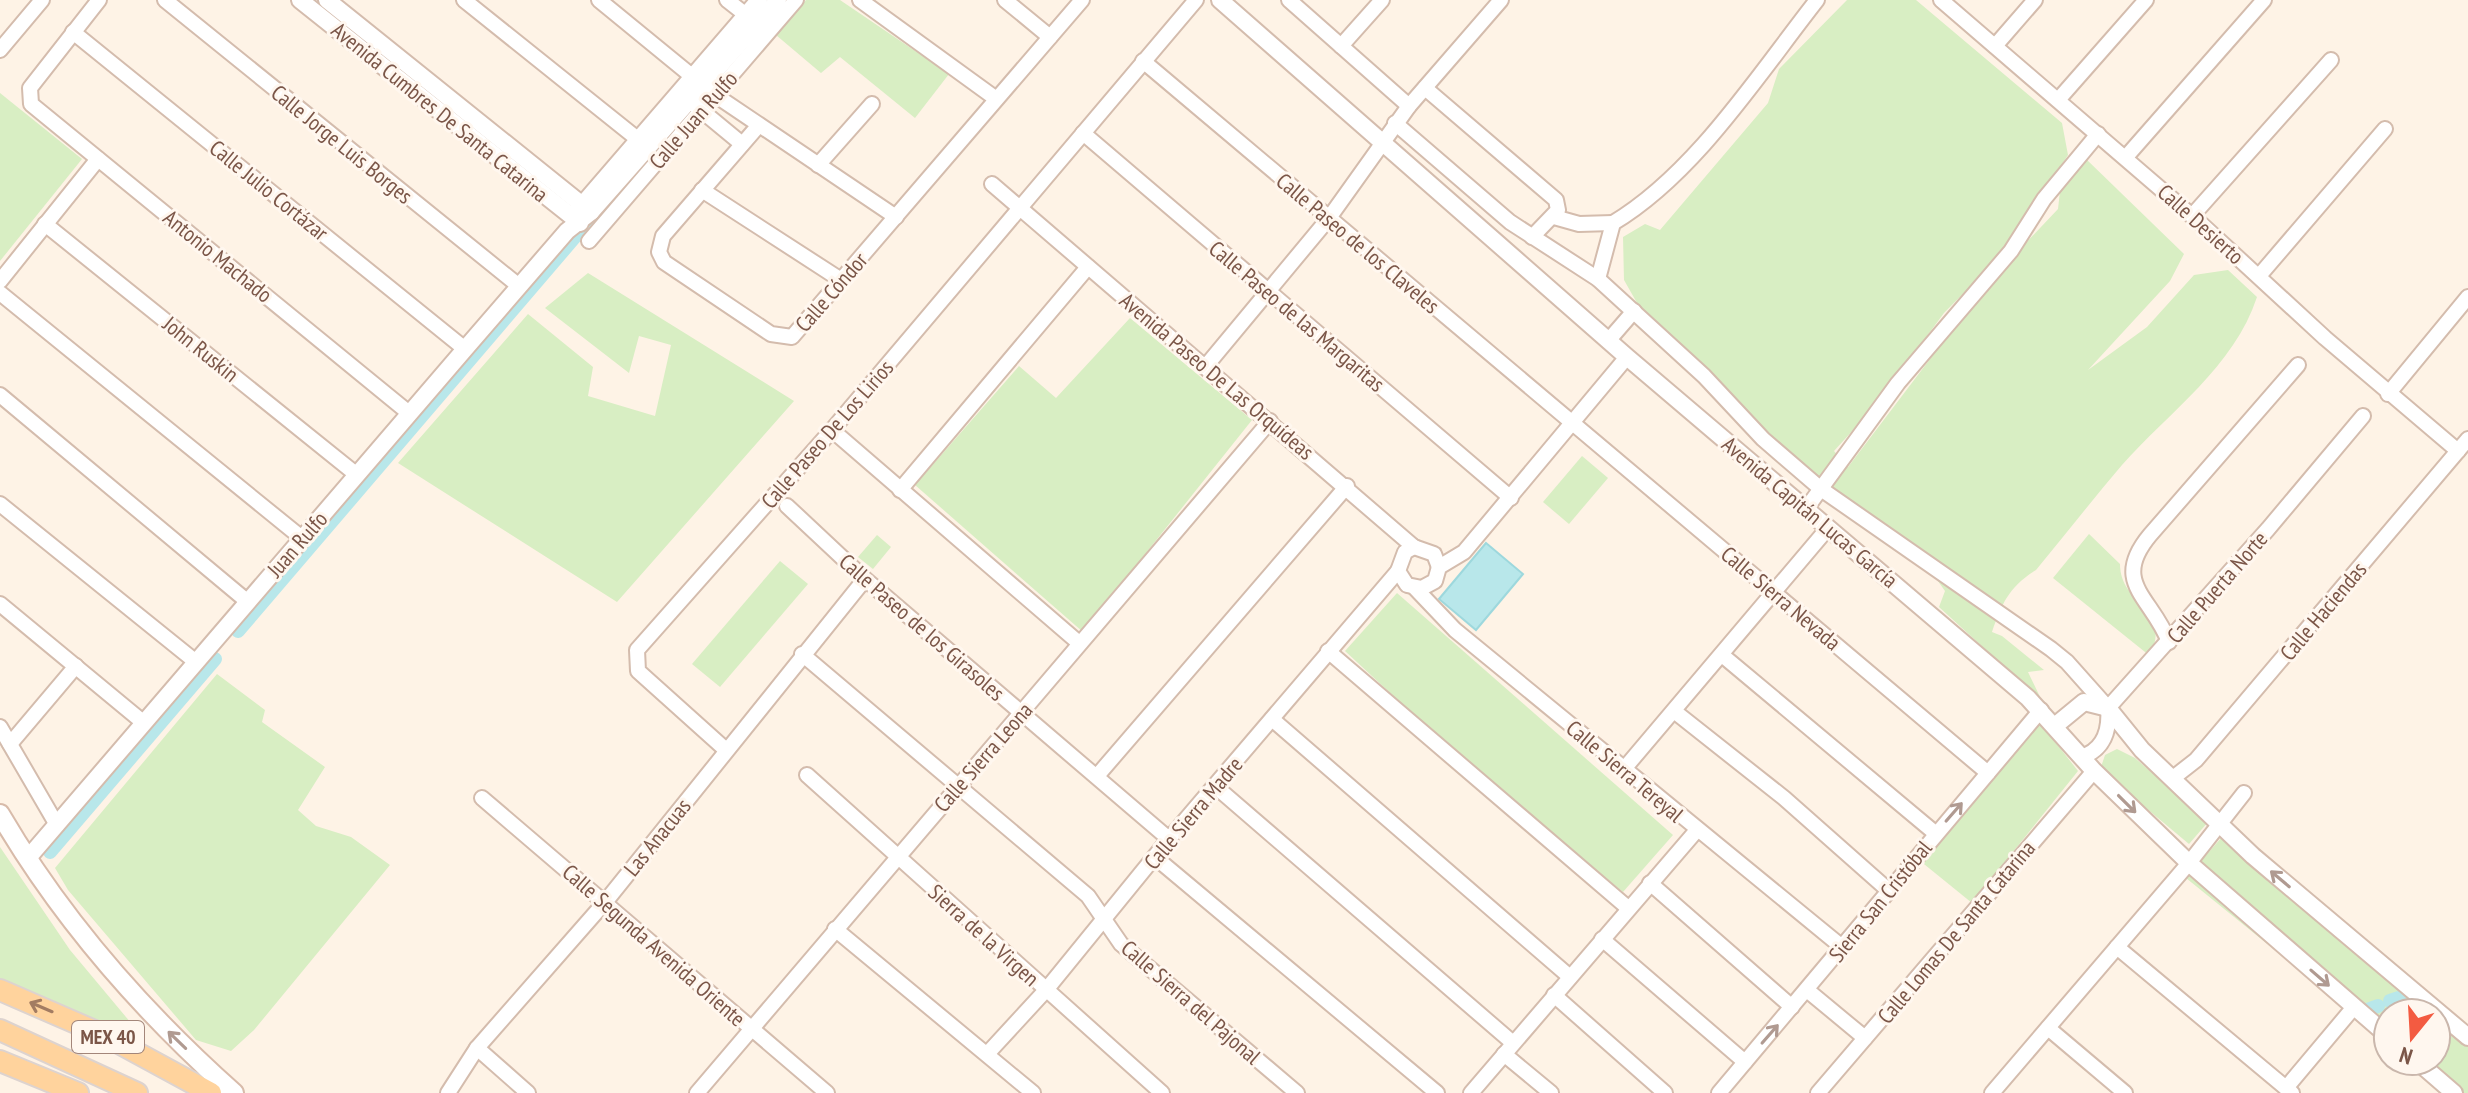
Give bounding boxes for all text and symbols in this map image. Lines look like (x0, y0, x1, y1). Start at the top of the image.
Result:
street label: Avenida Cumbres De Santa Catarina (326, 16, 554, 208)
street label: Calle Juan Rulfo (643, 65, 743, 175)
street label: Calle Jorge Luis Borges (266, 78, 418, 210)
street label: Calle Julio Cortázar (204, 134, 334, 246)
street label: Calle Paseo de los Claveles (1271, 167, 1445, 319)
street label: Calle Desierto (2152, 178, 2250, 270)
street label: Antonio Machado (158, 204, 278, 308)
street label: Calle Paseo de las Margaritas (1203, 234, 1391, 398)
street label: Calle Cóndor (789, 246, 873, 338)
street label: Avenida Paseo De Las Orquídeas (1114, 286, 1320, 466)
street label: John Ruskin (157, 309, 245, 388)
street label: Calle Paseo De Los Lirios (755, 354, 899, 514)
street label: Avenida Capitán Lucas García (1716, 430, 1904, 594)
street label: Juan Rulfo (260, 505, 333, 583)
street label: Calle Puerta Norte (2161, 525, 2273, 649)
street label: Calle Sierra Nevada (1715, 540, 1847, 656)
street label: Calle Paseo de los Girasoles (833, 547, 1011, 707)
street label: Calle Haciendas (2274, 556, 2372, 666)
street label: Calle Sierra Leona (928, 696, 1038, 818)
street label: Calle Sierra Tereyal (1561, 714, 1690, 829)
street label: Calle Sierra Madre (1138, 751, 1248, 875)
street label: Las Anacuas (617, 793, 697, 881)
one-way arrow (2117, 794, 2136, 813)
one-way arrow (1945, 803, 1963, 823)
street label: Sierra San Cristóbal (1822, 834, 1938, 967)
street label: Calle Lomas De Santa Catarina (1871, 835, 2041, 1029)
street label: Calle Segunda Avenida Oriente (557, 858, 751, 1032)
one-way arrow (2270, 870, 2291, 888)
street label: Sierra de la Virgen (923, 878, 1045, 992)
street label: Calle Sierra del Pajonal (1115, 934, 1267, 1071)
one-way arrow (2310, 969, 2330, 987)
north arrow (2372, 997, 2452, 1077)
one-way arrow (29, 999, 54, 1014)
road number: MEX 40 (72, 1021, 144, 1053)
one-way arrow (1761, 1024, 1779, 1044)
one-way arrow (168, 1031, 187, 1050)
text: N (2396, 1041, 2416, 1071)

